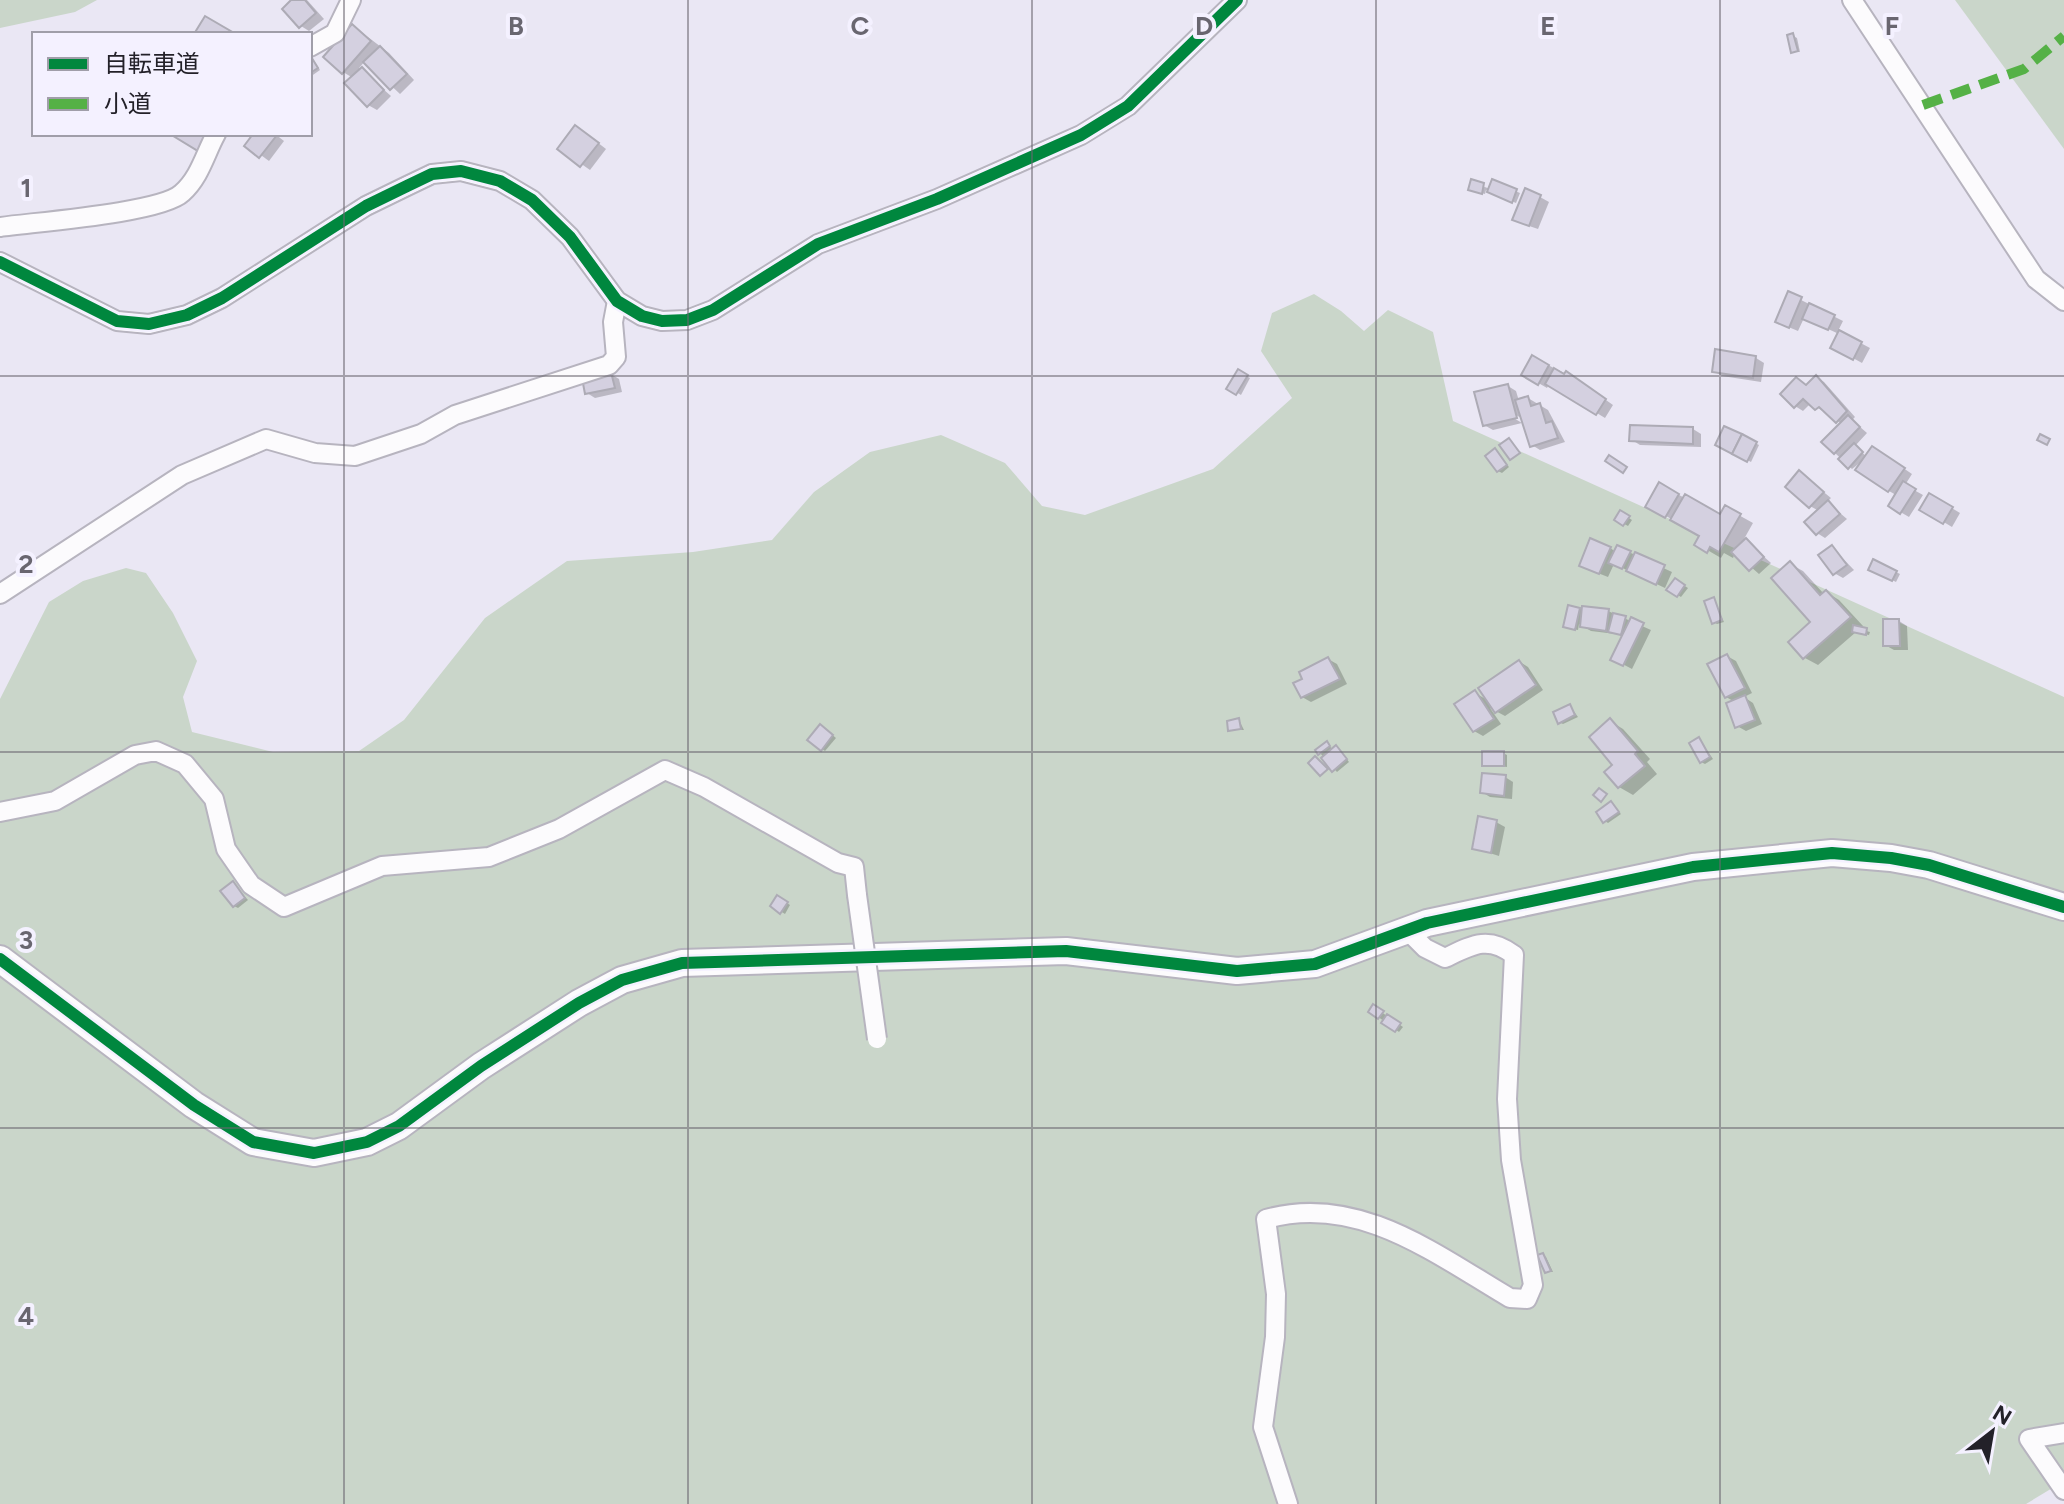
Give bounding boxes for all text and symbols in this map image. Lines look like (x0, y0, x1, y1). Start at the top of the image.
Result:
text: B (508, 10, 524, 42)
text: C (851, 10, 870, 42)
text: D (1195, 10, 1213, 42)
text: E (1540, 10, 1556, 42)
text: F (1885, 10, 1899, 42)
legend (32, 32, 312, 136)
text: 自転車道 (104, 49, 200, 78)
text: 小道 (104, 89, 152, 118)
text: 1 (21, 172, 31, 204)
text: 2 (18, 548, 34, 580)
text: 3 (19, 924, 33, 956)
text: 4 (18, 1300, 34, 1332)
north arrow (1952, 1392, 2032, 1472)
text: N (1988, 1399, 2016, 1431)

